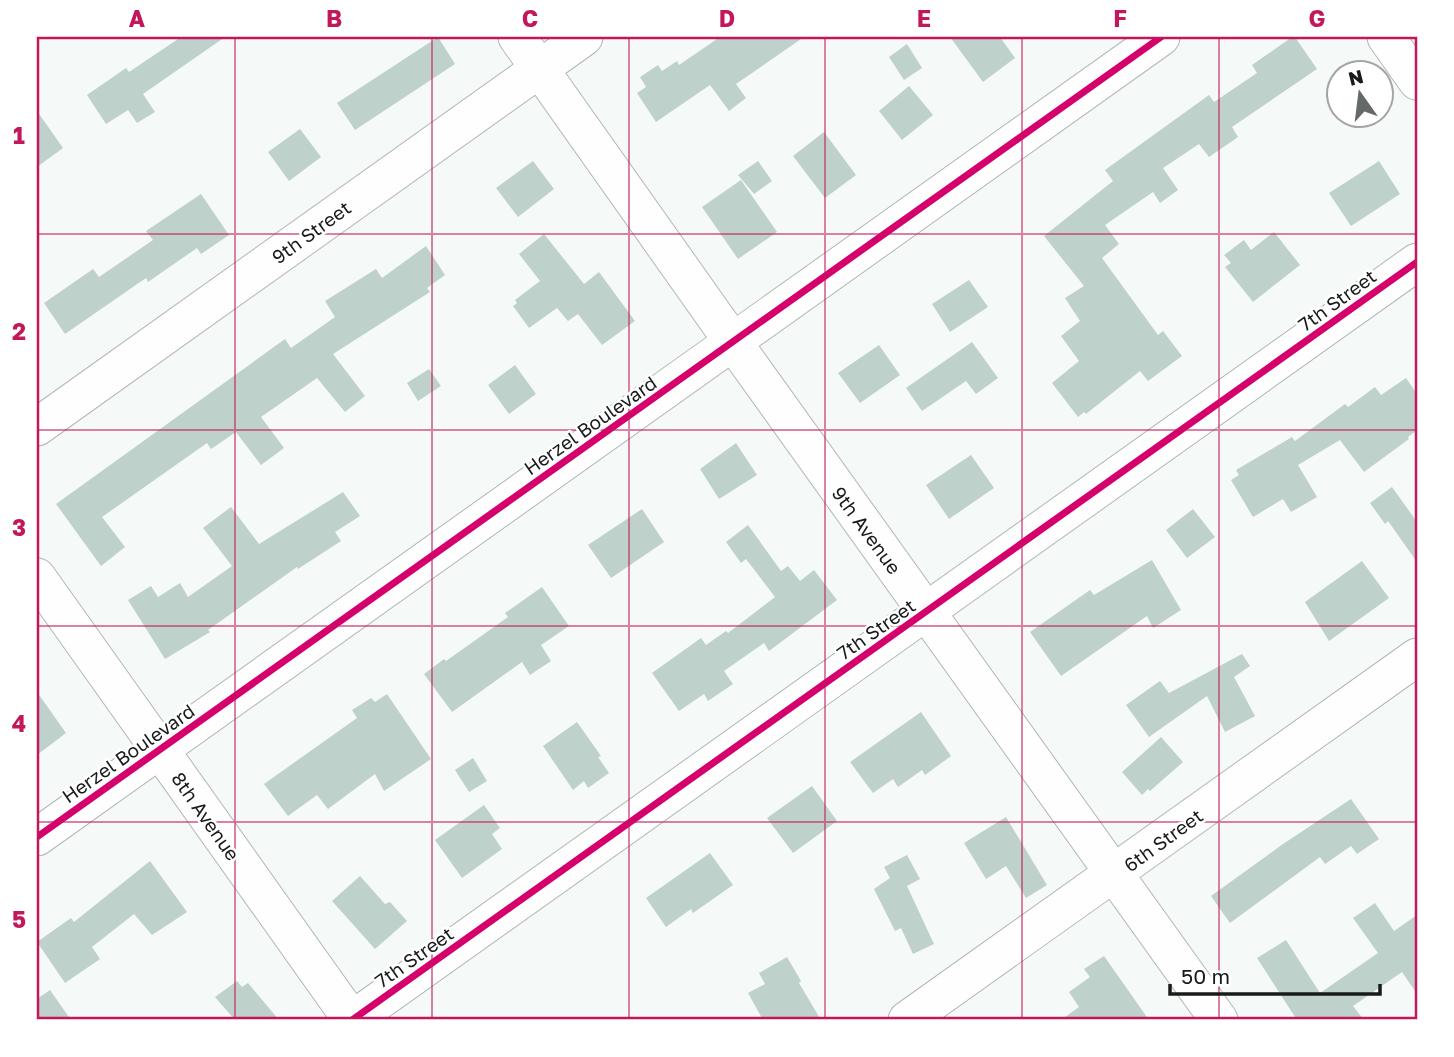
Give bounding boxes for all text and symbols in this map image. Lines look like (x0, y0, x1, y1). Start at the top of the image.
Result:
text: A (129, 4, 146, 32)
text: B (326, 4, 342, 32)
text: C (522, 4, 538, 32)
text: D (719, 4, 735, 32)
text: E (917, 4, 931, 32)
text: F (1113, 4, 1127, 32)
text: G (1309, 4, 1325, 32)
north arrow (1324, 60, 1394, 130)
text: N (1346, 64, 1366, 90)
text: 1 (13, 121, 25, 149)
street label: 9th Street (267, 196, 355, 268)
street label: 7th Street (1294, 264, 1380, 336)
text: 2 (12, 317, 26, 345)
street label: Herzel Boulevard (519, 371, 661, 479)
street label: 9th Avenue (828, 482, 906, 578)
text: 3 (12, 513, 26, 541)
street label: 7th Street (832, 594, 920, 664)
street label: Herzel Boulevard (57, 699, 199, 807)
text: 4 (12, 709, 26, 737)
street label: 8th Avenue (167, 767, 245, 865)
street label: 6th Street (1119, 804, 1207, 876)
text: 5 (12, 905, 26, 933)
street label: 7th Street (370, 922, 458, 992)
scale bar (1170, 952, 1380, 996)
text: 50 m (1181, 963, 1230, 989)

